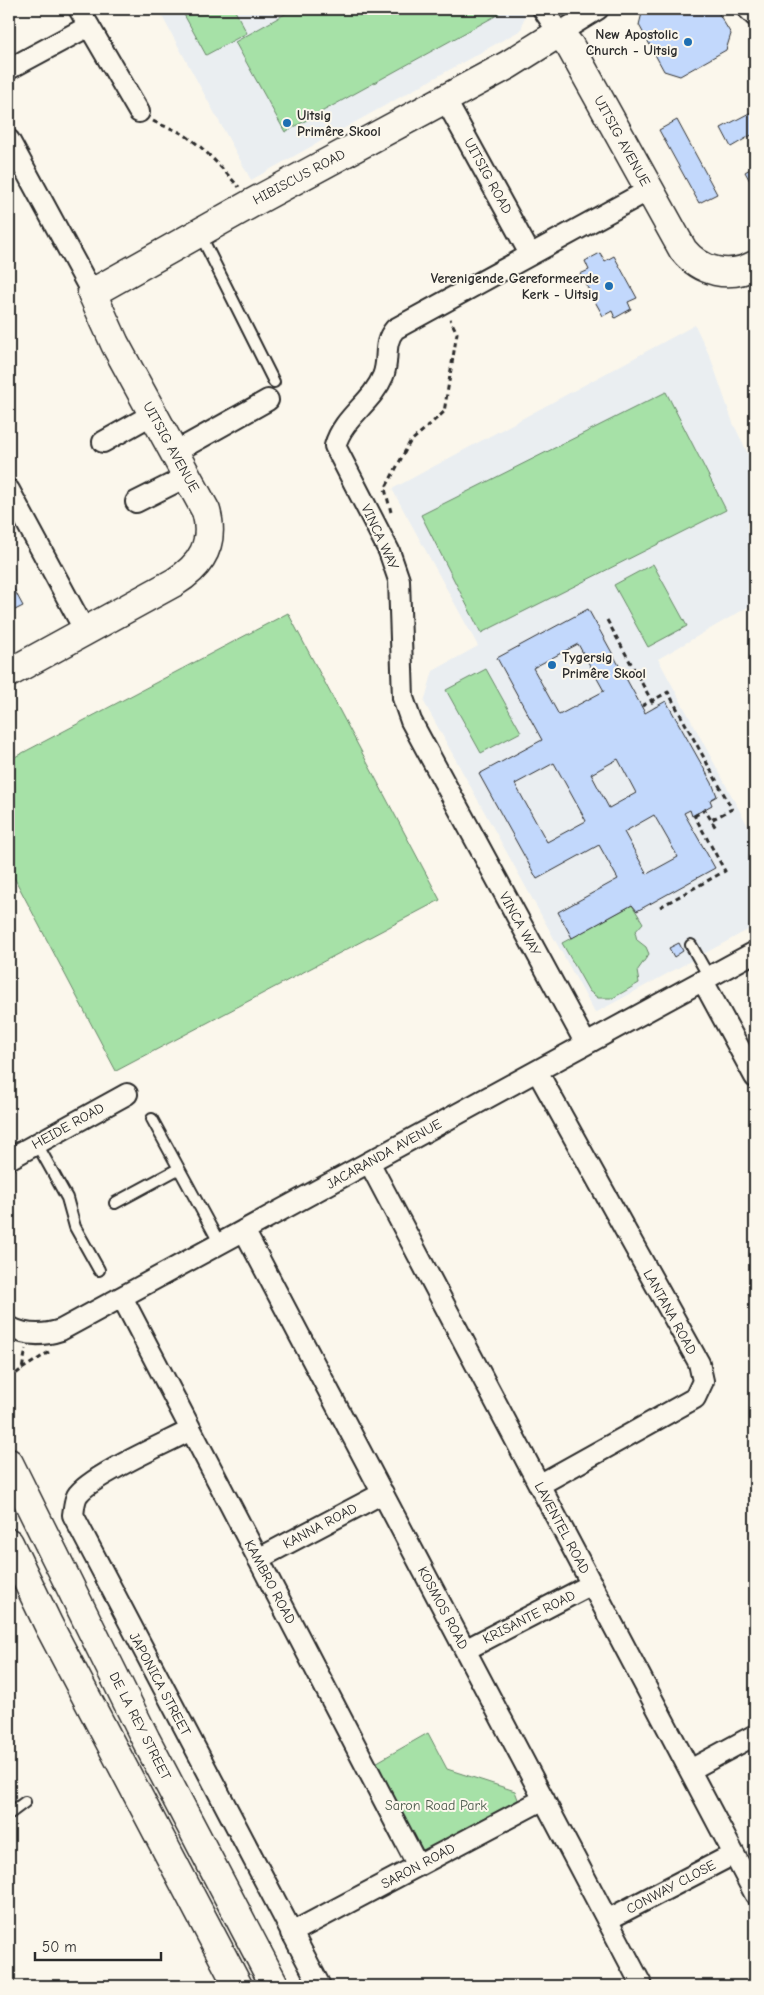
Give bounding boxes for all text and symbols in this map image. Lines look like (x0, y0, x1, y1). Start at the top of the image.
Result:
place label: New Apostolic Church - Uitsig (586, 26, 678, 59)
marker: New Apostolic Church - Uitsig (682, 36, 694, 48)
street label: UITSIG AVENUE (590, 93, 654, 189)
place label: Uitsig Primêre Skool (297, 107, 381, 140)
marker: Uitsig Primêre Skool (281, 117, 293, 129)
street label: UITSIG ROAD (460, 135, 516, 217)
street label: HIBISCUS ROAD (250, 145, 348, 209)
place label: Verenigende Gereformeerde Kerk - Uitsig (431, 270, 599, 303)
marker: Verenigende Gereformeerde Kerk - Uitsig (603, 280, 615, 292)
street label: UITSIG AVENUE (139, 399, 203, 495)
street label: VINCA WAY (357, 501, 403, 573)
place label: Tygersig Primêre Skool (562, 649, 646, 682)
marker: Tygersig Primêre Skool (546, 659, 558, 671)
street label: VINCA WAY (495, 889, 545, 960)
street label: HEIDE ROAD (29, 1099, 107, 1153)
street label: JACARANDA AVENUE (323, 1115, 445, 1193)
street label: LANTANA ROAD (640, 1266, 701, 1358)
street label: LAVENTEL ROAD (531, 1479, 593, 1577)
street label: KANNA ROAD (280, 1499, 360, 1553)
street label: KAMBRO ROAD (241, 1537, 299, 1627)
street label: KOSMOS ROAD (414, 1564, 472, 1652)
street label: KRISANTE ROAD (480, 1586, 578, 1648)
street label: JAPONICA STREET (126, 1629, 195, 1739)
street label: DE LA REY STREET (105, 1669, 175, 1784)
park label: Saron Road Park (385, 1797, 487, 1814)
street label: SARON ROAD (378, 1839, 458, 1893)
street label: CONWAY CLOSE (623, 1856, 719, 1918)
scale bar (35, 1930, 161, 1962)
text: 50 m (42, 1938, 77, 1956)

